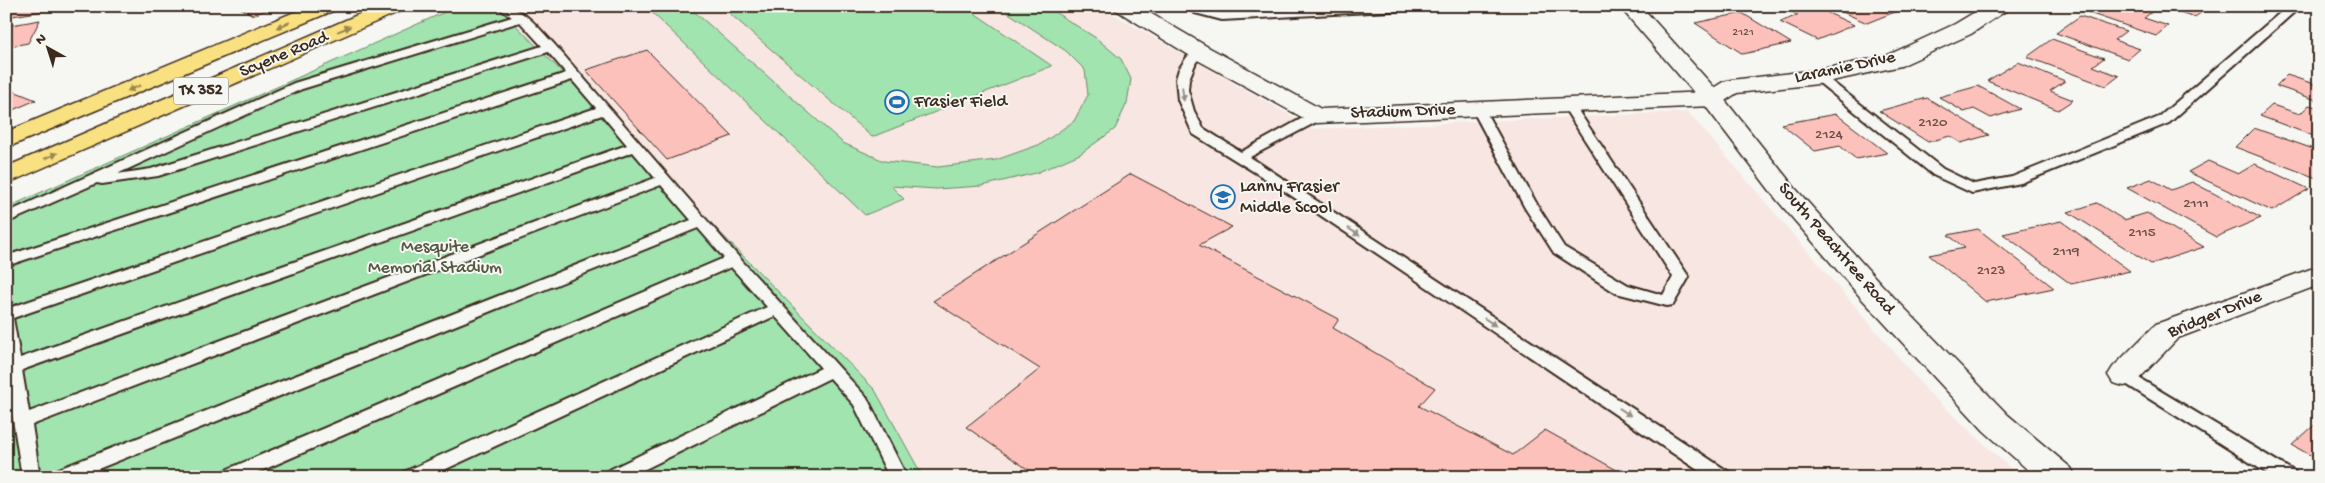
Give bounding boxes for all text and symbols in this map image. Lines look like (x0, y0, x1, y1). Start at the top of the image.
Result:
north arrow (22, 22, 72, 72)
one-way arrow (276, 22, 291, 29)
one-way arrow (337, 24, 351, 32)
street label: Scyene Road (237, 26, 333, 83)
house number: 2121 (1732, 26, 1754, 40)
text: N (32, 30, 50, 49)
street label: Laramie Drive (1793, 47, 1898, 89)
road number: TX 352 (174, 78, 228, 104)
one-way arrow (126, 84, 141, 92)
one-way arrow (1179, 87, 1187, 103)
sports icon: Frasier Field (884, 89, 910, 115)
place label: Frasier Field (913, 92, 1008, 113)
street label: Stadium Drive (1350, 100, 1456, 124)
house number: 2120 (1918, 114, 1948, 132)
house number: 2124 (1815, 126, 1843, 144)
one-way arrow (44, 152, 58, 160)
place label: Lanny Frasier Middle Scool (1240, 177, 1340, 219)
street label: South Peachtree Road (1773, 179, 1900, 320)
school or university icon: Lanny Frasier Middle Scool (1210, 184, 1236, 210)
house number: 2111 (2183, 195, 2209, 213)
house number: 2115 (2128, 224, 2156, 242)
one-way arrow (1348, 227, 1361, 237)
park label: Mesquite Memorial Stadium (368, 237, 502, 279)
house number: 2119 (2053, 243, 2080, 261)
house number: 2123 (1977, 262, 2005, 280)
street label: Bridger Drive (2164, 286, 2266, 344)
one-way arrow (1483, 317, 1496, 327)
one-way arrow (1618, 407, 1632, 417)

